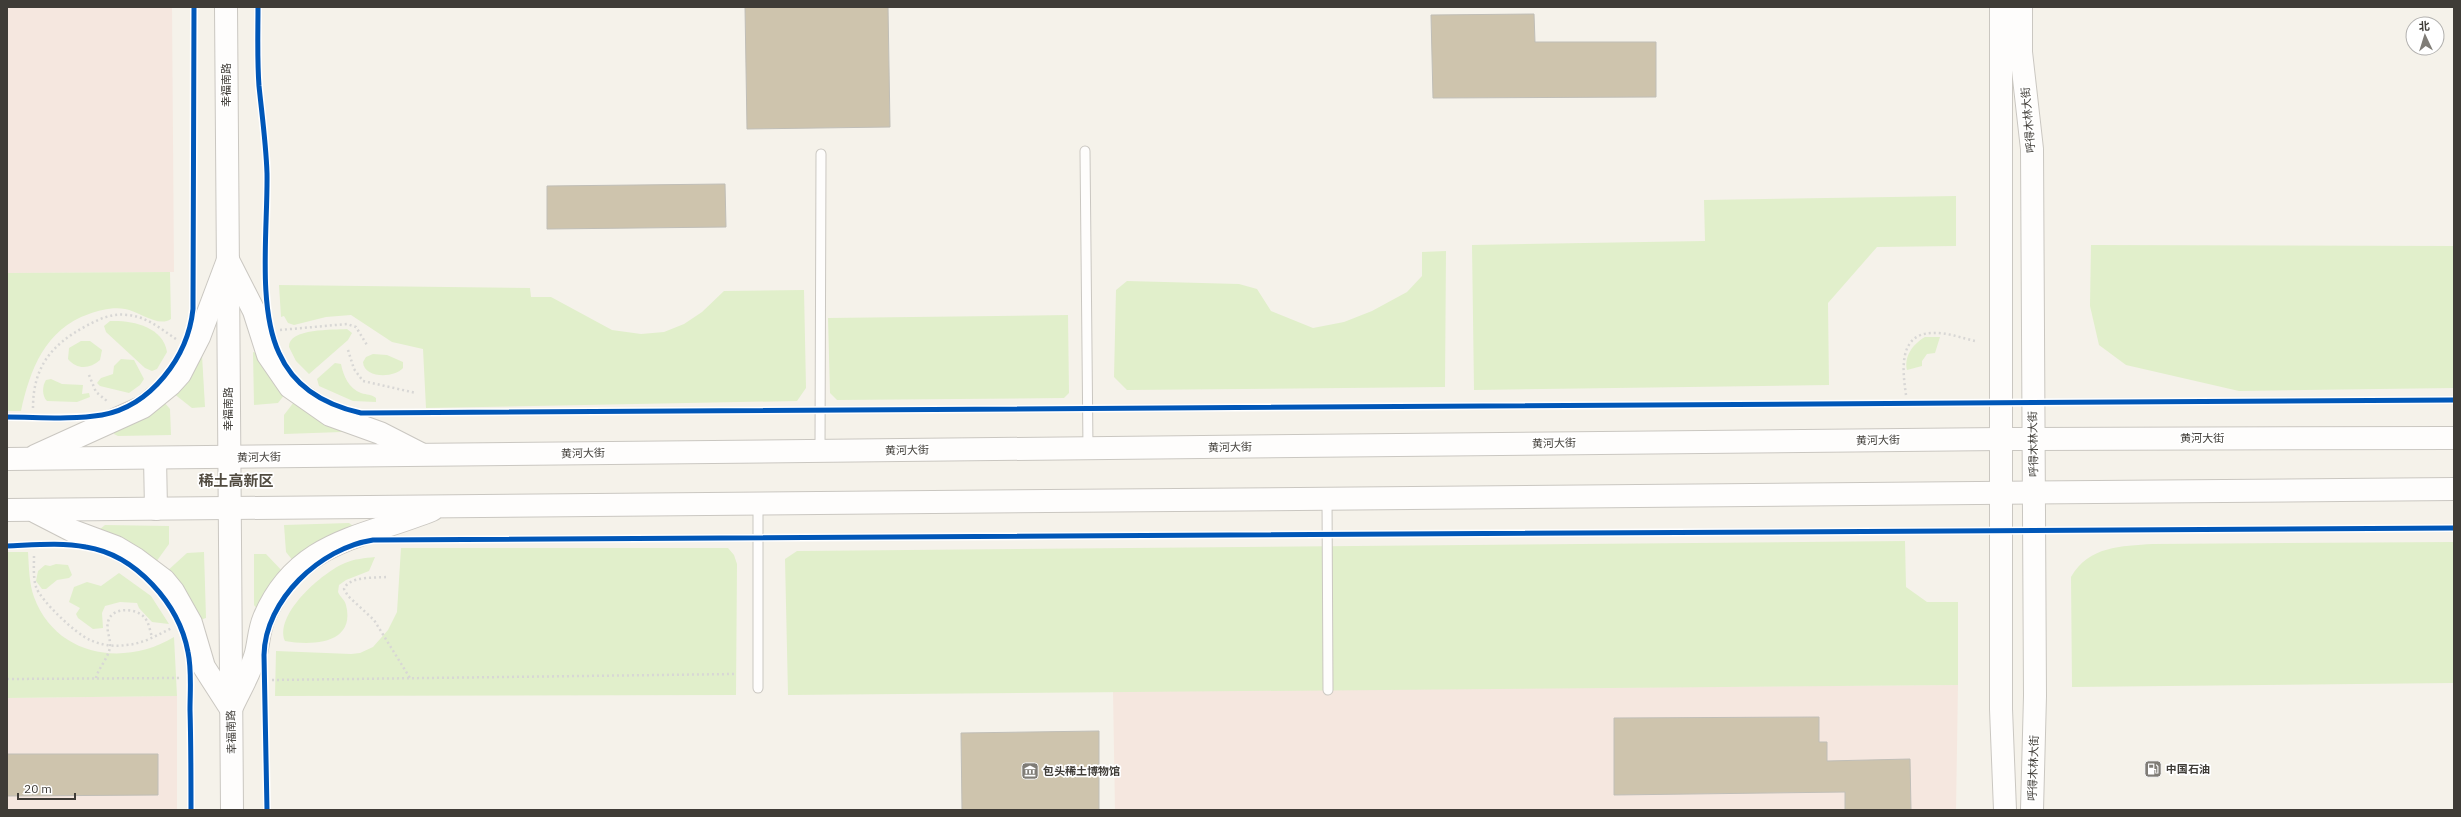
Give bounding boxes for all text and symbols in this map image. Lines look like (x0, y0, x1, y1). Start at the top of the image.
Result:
north arrow (2405, 16, 2445, 56)
text: 北 (2418, 19, 2430, 33)
street label: 幸福南路 (219, 63, 233, 107)
street label: 呼得木林大街 (2018, 87, 2038, 153)
street label: 幸福南路 (221, 387, 235, 431)
street label: 呼得木林大街 (2025, 411, 2041, 477)
street label: 黄河大街 (2180, 431, 2224, 445)
street label: 黄河大街 (1856, 433, 1900, 447)
street label: 黄河大街 (1532, 436, 1576, 450)
street label: 黄河大街 (1208, 440, 1252, 454)
street label: 黄河大街 (885, 443, 929, 457)
street label: 黄河大街 (561, 446, 605, 460)
street label: 黄河大街 (237, 450, 281, 464)
district label: 稀土高新区 (198, 471, 274, 490)
street label: 幸福南路 (224, 710, 238, 754)
street label: 呼得木林大街 (2025, 735, 2041, 801)
fuel station icon: 中国石油 (2143, 759, 2163, 779)
museum icon: 包头稀土博物馆 (1020, 761, 1040, 781)
place label: 中国石油 (2166, 762, 2210, 776)
place label: 包头稀土博物馆 (1043, 764, 1120, 778)
scale bar (18, 775, 75, 801)
text: 20 m (24, 781, 52, 796)

